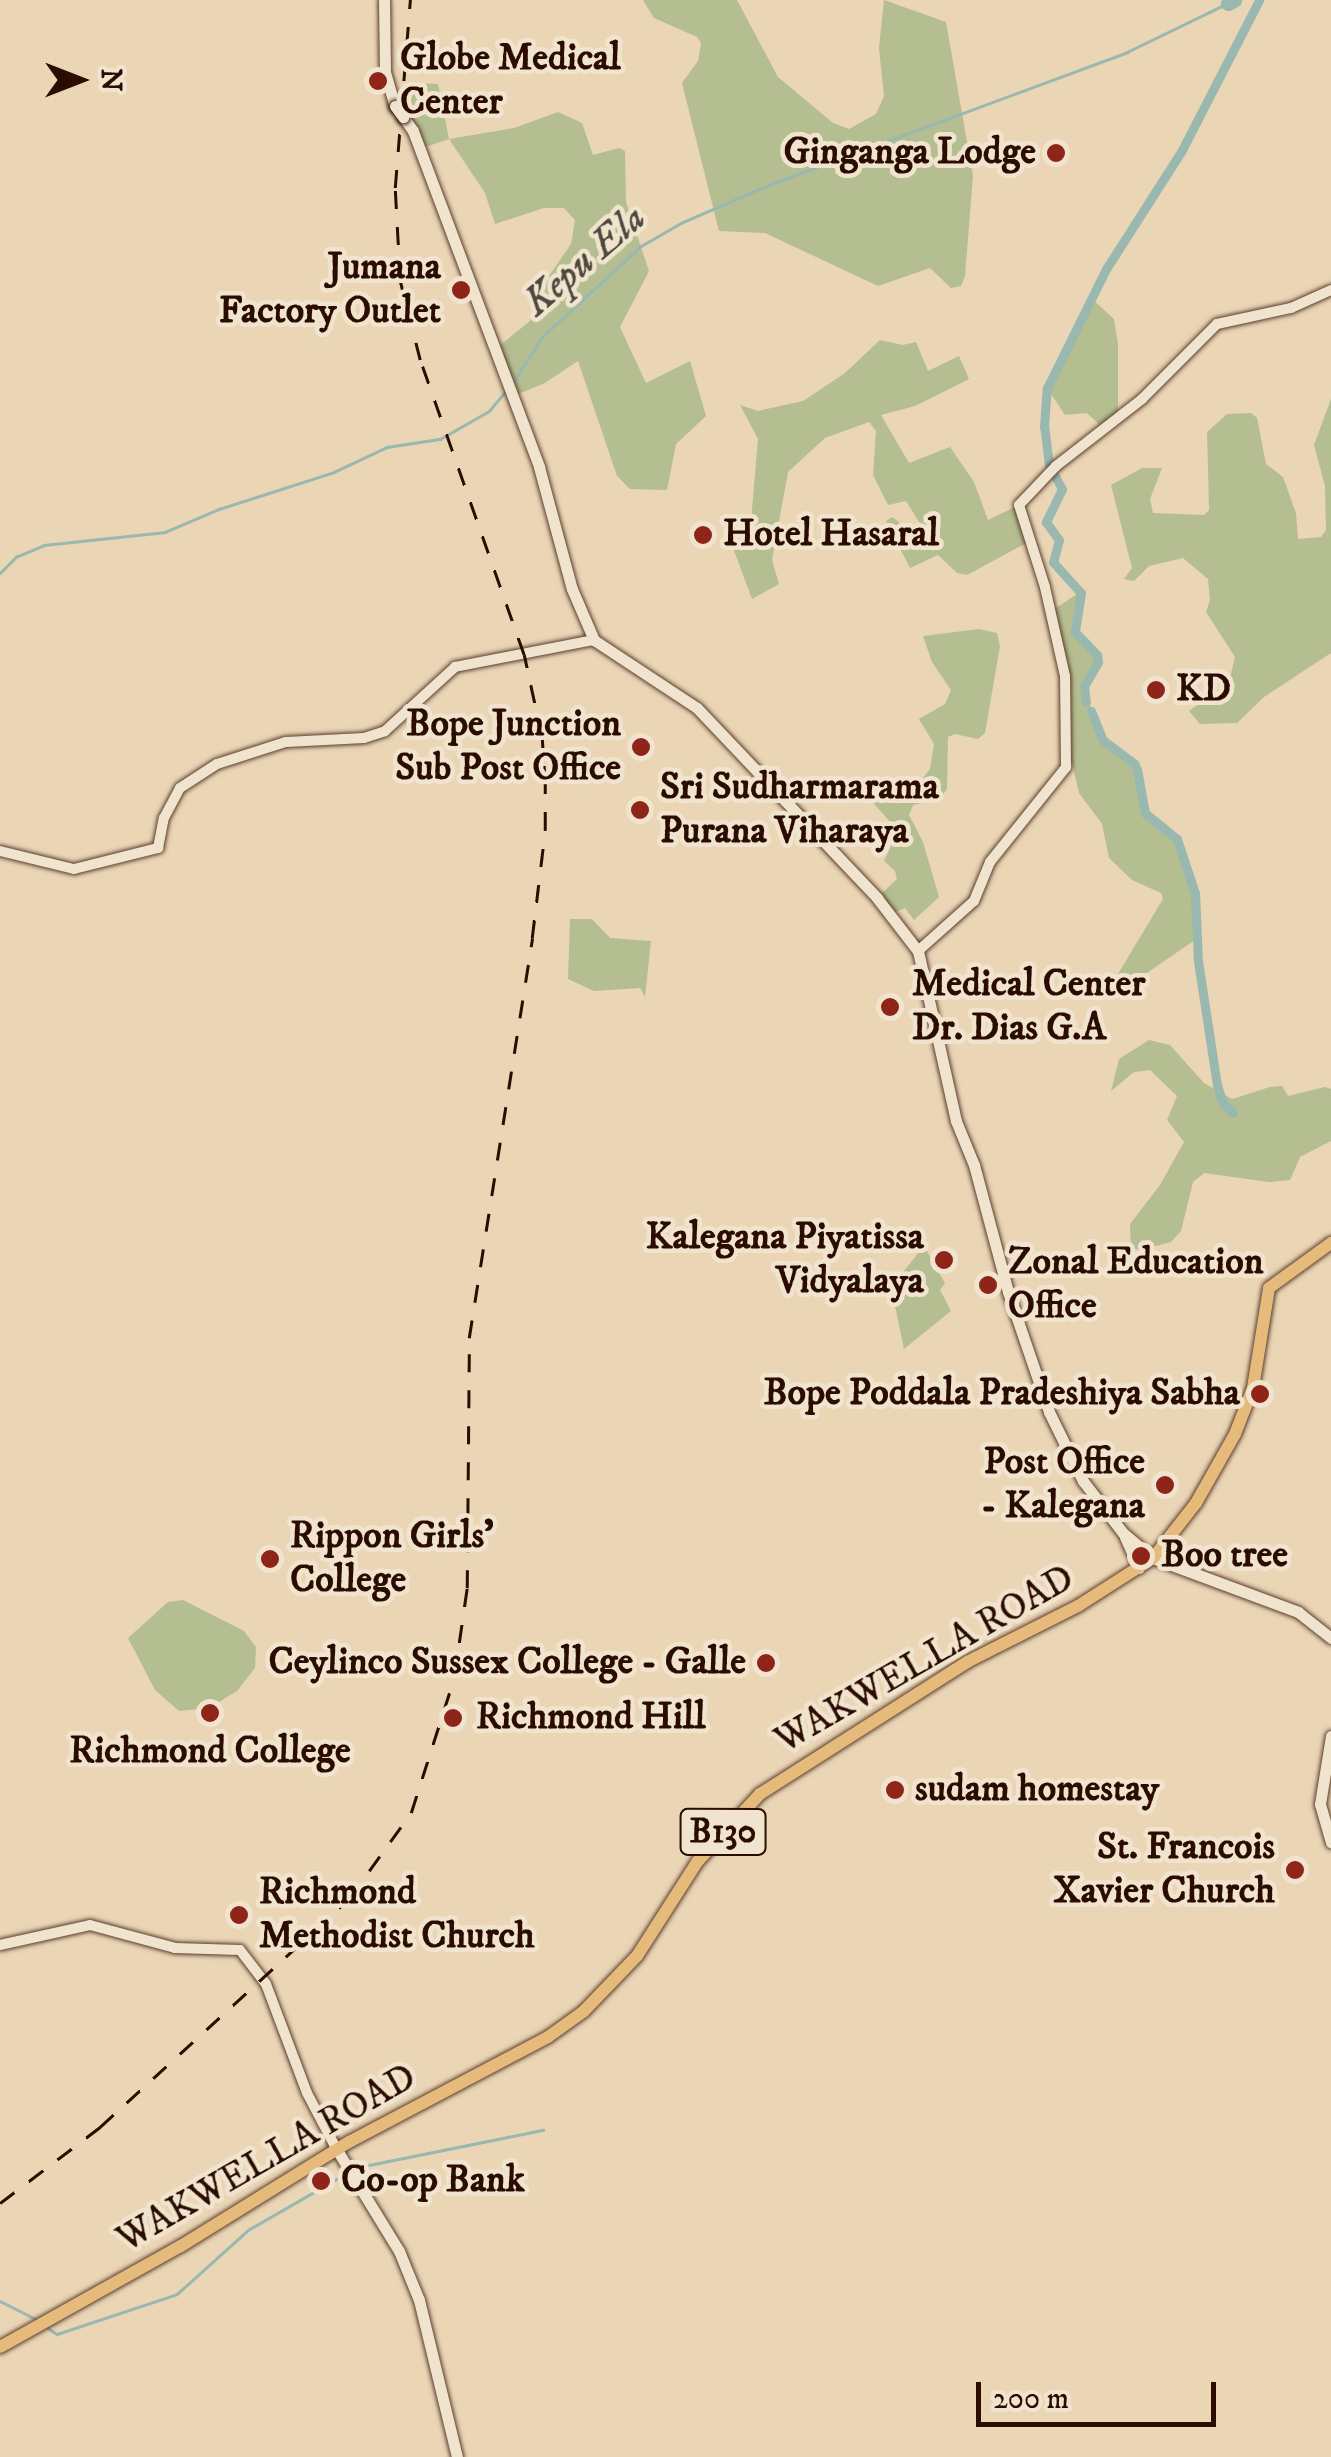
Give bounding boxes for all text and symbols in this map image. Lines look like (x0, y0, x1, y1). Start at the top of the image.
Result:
north arrow (30, 30, 130, 130)
place label: Globe Medical Center (400, 36, 621, 125)
marker: Globe Medical Center (365, 68, 391, 94)
text: N (93, 69, 128, 91)
place label: Ginganga Lodge (783, 130, 1036, 176)
marker: Ginganga Lodge (1045, 142, 1067, 164)
water label: Kepu Ela (514, 195, 656, 327)
place label: Jumana Factory Outlet (219, 245, 441, 334)
marker: Jumana Factory Outlet (450, 279, 472, 301)
place label: Hotel Hasaral (723, 512, 939, 558)
marker: Hotel Hasaral (692, 524, 714, 546)
place label: KD (1176, 667, 1231, 713)
marker: KD (1145, 679, 1167, 701)
place label: Bope Junction Sub Post Office (395, 702, 621, 792)
marker: Bope Junction Sub Post Office (630, 736, 652, 758)
place label: Sri Sudharmarama Purana Viharaya (660, 765, 939, 854)
marker: Sri Sudharmarama Purana Viharaya (629, 799, 651, 821)
place label: Medical Center Dr. Dias G.A (912, 962, 1145, 1052)
marker: Medical Center Dr. Dias G.A (877, 994, 903, 1020)
place label: Kalegana Piyatissa Vidyalaya (646, 1215, 924, 1304)
place label: Zonal Education Office (1008, 1240, 1263, 1330)
marker: Kalegana Piyatissa Vidyalaya (933, 1249, 955, 1271)
marker: Zonal Education Office (977, 1274, 999, 1296)
place label: Bope Poddala Pradeshiya Sabha (763, 1371, 1240, 1417)
marker: Bope Poddala Pradeshiya Sabha (1249, 1383, 1271, 1405)
place label: Post Office - Kalegana (981, 1440, 1145, 1530)
marker: Post Office - Kalegana (1154, 1474, 1176, 1496)
place label: Rippon Girls' College (290, 1514, 494, 1604)
place label: Boo tree (1161, 1533, 1288, 1579)
marker: Boo tree (1130, 1545, 1152, 1567)
marker: Rippon Girls' College (259, 1548, 281, 1570)
street label: WAKWELLA ROAD (767, 1556, 1083, 1764)
place label: Ceylinco Sussex College - Galle (268, 1640, 746, 1686)
marker: Ceylinco Sussex College - Galle (755, 1652, 777, 1674)
place label: Richmond Hill (476, 1695, 706, 1741)
marker: Richmond College (199, 1702, 221, 1724)
marker: Richmond Hill (440, 1705, 466, 1731)
place label: Richmond College (69, 1729, 351, 1775)
place label: sudam homestay (915, 1767, 1159, 1813)
marker: sudam homestay (884, 1779, 906, 1801)
road number: B130 (678, 1802, 768, 1862)
place label: St. Francois Xavier Church (1053, 1825, 1275, 1915)
marker: St. Francois Xavier Church (1284, 1859, 1306, 1881)
place label: Richmond Methodist Church (259, 1870, 535, 1960)
marker: Richmond Methodist Church (228, 1904, 250, 1926)
street label: WAKWELLA ROAD (109, 2055, 425, 2263)
place label: Co-op Bank (341, 2158, 525, 2204)
marker: Co-op Bank (310, 2170, 332, 2192)
scale bar (981, 2362, 1221, 2424)
text: 200 m (993, 2381, 1069, 2418)

